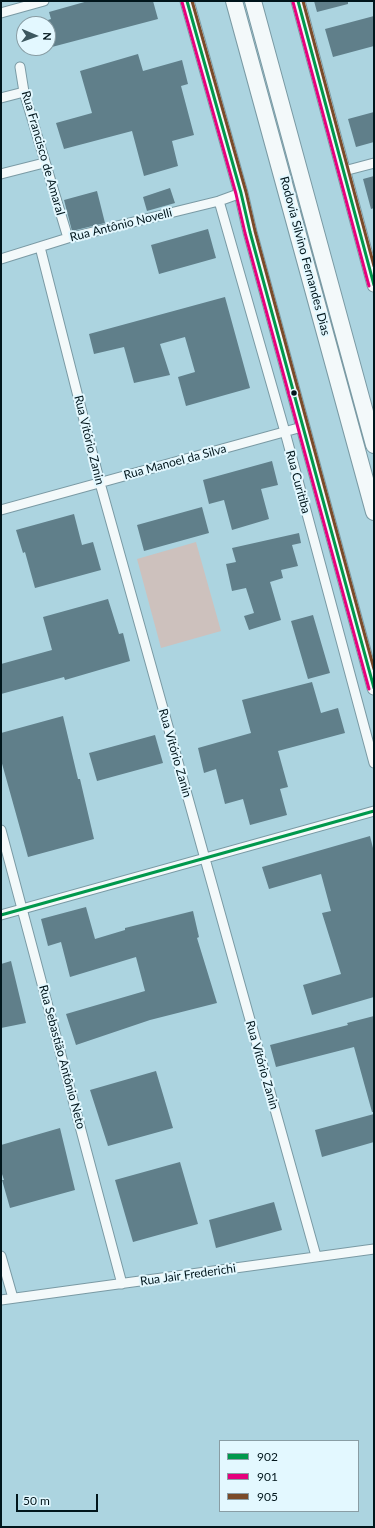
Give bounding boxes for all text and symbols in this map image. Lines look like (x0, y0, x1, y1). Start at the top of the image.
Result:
north arrow (16, 16, 56, 56)
text: N (41, 32, 54, 41)
street label: Rua Francisco de Amaral (18, 89, 68, 217)
street label: Rodovia Silvino Fernandes Dias (277, 175, 333, 337)
street label: Rua Antônio Novelli (68, 205, 174, 245)
unlabelled marker (289, 388, 299, 398)
street label: Rua Vitório Zanin (71, 394, 107, 486)
street label: Rua Manoel da Silva (122, 441, 228, 483)
street label: Rua Curitiba (283, 449, 313, 515)
street label: Rua Vitório Zanin (155, 707, 195, 799)
street label: Rua Sebastião Antônio Neto (36, 983, 88, 1131)
street label: Rua Vitório Zanin (242, 1019, 282, 1111)
street label: Rua Jair Frederichi (139, 1261, 237, 1289)
legend (219, 1440, 359, 1512)
text: 902 (257, 1449, 278, 1464)
text: 901 (257, 1469, 278, 1484)
scale bar (18, 1486, 100, 1512)
text: 905 (257, 1489, 278, 1504)
text: 50 m (23, 1493, 50, 1508)

